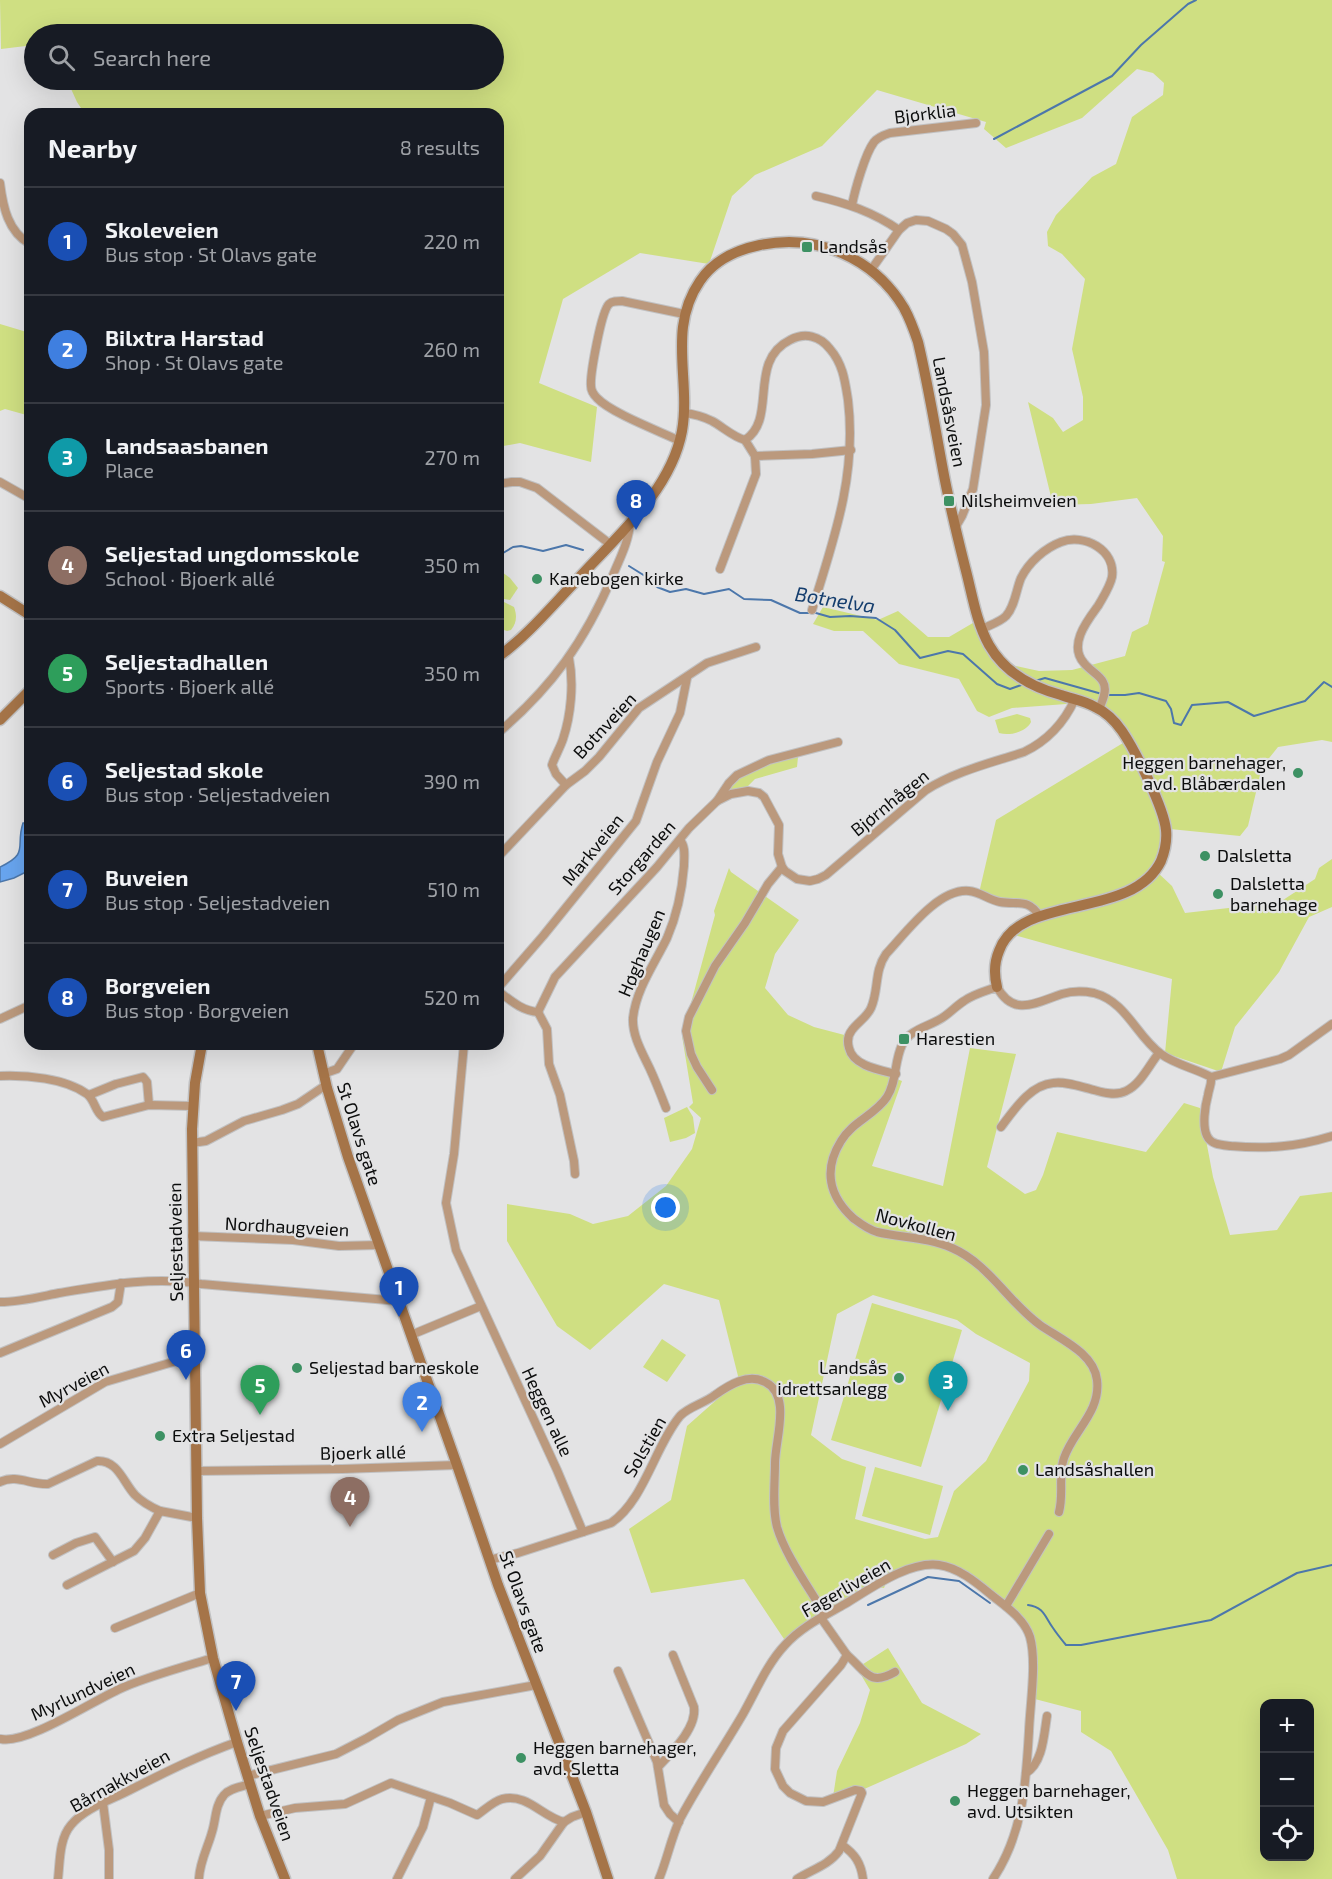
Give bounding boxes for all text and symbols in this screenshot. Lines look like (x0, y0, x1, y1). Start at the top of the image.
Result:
search box (24, 24, 504, 90)
icon: search (45, 41, 78, 74)
text: Search here (93, 44, 211, 70)
street label: Bjørklia (893, 98, 957, 128)
text: Nearby (48, 132, 137, 163)
text: 8 results (400, 135, 480, 159)
text: Skoleveien (105, 216, 219, 242)
text: 1 (63, 229, 72, 253)
text: 220 m (423, 229, 480, 253)
place label: Landsås (819, 235, 887, 257)
marker: Landsås (800, 240, 814, 254)
text: Bus stop · St Olavs gate (105, 242, 317, 266)
text: Bilxtra Harstad (105, 324, 264, 350)
text: 2 (62, 337, 73, 361)
text: 260 m (423, 337, 480, 361)
text: Shop · St Olavs gate (105, 350, 284, 374)
street label: Landsåsveien (929, 355, 971, 469)
text: Landsaasbanen (105, 432, 269, 458)
text: 3 (62, 445, 73, 469)
text: 270 m (424, 445, 480, 469)
text: Place (105, 458, 154, 482)
pin: 8 (616, 480, 656, 530)
place label: Nilsheimveien (961, 489, 1077, 511)
marker: Nilsheimveien (942, 494, 956, 508)
text: Seljestad ungdomsskole (105, 540, 359, 566)
text: 4 (61, 553, 74, 577)
text: 350 m (424, 553, 480, 577)
text: School · Bjoerk allé (105, 566, 275, 590)
place label: Kanebogen kirke (549, 567, 684, 589)
marker: Kanebogen kirke (530, 572, 544, 586)
water label: Botnelva (793, 581, 877, 617)
text: Seljestadhallen (105, 648, 268, 674)
text: 5 (62, 661, 73, 685)
text: 350 m (424, 661, 480, 685)
text: Sports · Bjoerk allé (105, 674, 274, 698)
street label: Botnveien (568, 688, 640, 763)
place label: Heggen barnehager, avd. Blåbærdalen (1122, 751, 1286, 794)
text: Seljestad skole (105, 756, 263, 782)
street label: Bjørnhågen (846, 764, 933, 840)
marker: Heggen barnehager, avd. Blåbærdalen (1291, 766, 1305, 780)
text: 6 (62, 769, 73, 793)
text: 390 m (423, 769, 480, 793)
text: Bus stop · Seljestadveien (105, 782, 330, 806)
street label: Markveien (557, 809, 628, 890)
street label: Storgarden (603, 816, 680, 899)
place label: Dalsletta (1217, 844, 1292, 866)
marker: Dalsletta (1198, 849, 1212, 863)
text: Buveien (105, 864, 189, 890)
place label: Dalsletta barnehage (1230, 872, 1317, 915)
text: 7 (62, 877, 73, 901)
text: 510 m (427, 877, 480, 901)
marker: Dalsletta barnehage (1211, 887, 1225, 901)
text: Bus stop · Seljestadveien (105, 890, 330, 914)
street label: Høghaugen (613, 906, 669, 1000)
text: Borgveien (105, 972, 211, 998)
text: 8 (61, 985, 74, 1009)
text: 520 m (424, 985, 480, 1009)
text: Bus stop · Borgveien (105, 998, 289, 1022)
place label: Harestien (916, 1027, 995, 1049)
marker: Harestien (897, 1032, 911, 1046)
street label: St Olavs gate (333, 1079, 387, 1188)
street label: Seljestadveien (163, 1182, 187, 1302)
your location (651, 1193, 680, 1222)
street label: Novkollen (874, 1203, 959, 1245)
street label: Nordhaugveien (224, 1212, 350, 1240)
pin: 1 (380, 1268, 418, 1317)
pin: 6 (166, 1330, 206, 1380)
place label: Seljestad barneskole (309, 1356, 479, 1378)
place label: Landsås idrettsanlegg (777, 1356, 887, 1399)
street label: Myrveien (35, 1357, 112, 1412)
marker: Seljestad barneskole (290, 1361, 304, 1375)
pin: 3 (928, 1362, 968, 1411)
street label: Heggen alle (518, 1363, 578, 1460)
pin: 5 (240, 1366, 280, 1415)
marker: Landsås idrettsanlegg (892, 1371, 906, 1385)
pin: 2 (402, 1382, 442, 1432)
street label: Solstien (618, 1412, 670, 1481)
place label: Extra Seljestad (172, 1424, 295, 1446)
marker: Extra Seljestad (153, 1429, 167, 1443)
street label: Bjoerk allé (320, 1440, 406, 1464)
place label: Landsåshallen (1035, 1458, 1154, 1480)
marker: Landsåshallen (1016, 1463, 1030, 1477)
pin: 4 (330, 1478, 370, 1527)
street label: St Olavs gate (495, 1548, 553, 1656)
street label: Fagerliveien (797, 1553, 894, 1622)
street label: Myrlundveien (27, 1657, 138, 1725)
pin: 7 (216, 1662, 256, 1711)
map controls (1260, 1699, 1314, 1861)
button: + (1260, 1699, 1314, 1753)
street label: Seljestadveien (240, 1724, 300, 1844)
place label: Heggen barnehager, avd. Sletta (533, 1736, 697, 1779)
street label: Bårnakkveien (66, 1744, 173, 1817)
marker: Heggen barnehager, avd. Sletta (514, 1751, 528, 1765)
button: − (1260, 1753, 1314, 1807)
place label: Heggen barnehager, avd. Utsikten (967, 1779, 1131, 1822)
marker: Heggen barnehager, avd. Utsikten (948, 1794, 962, 1808)
button: locate (1260, 1807, 1314, 1861)

